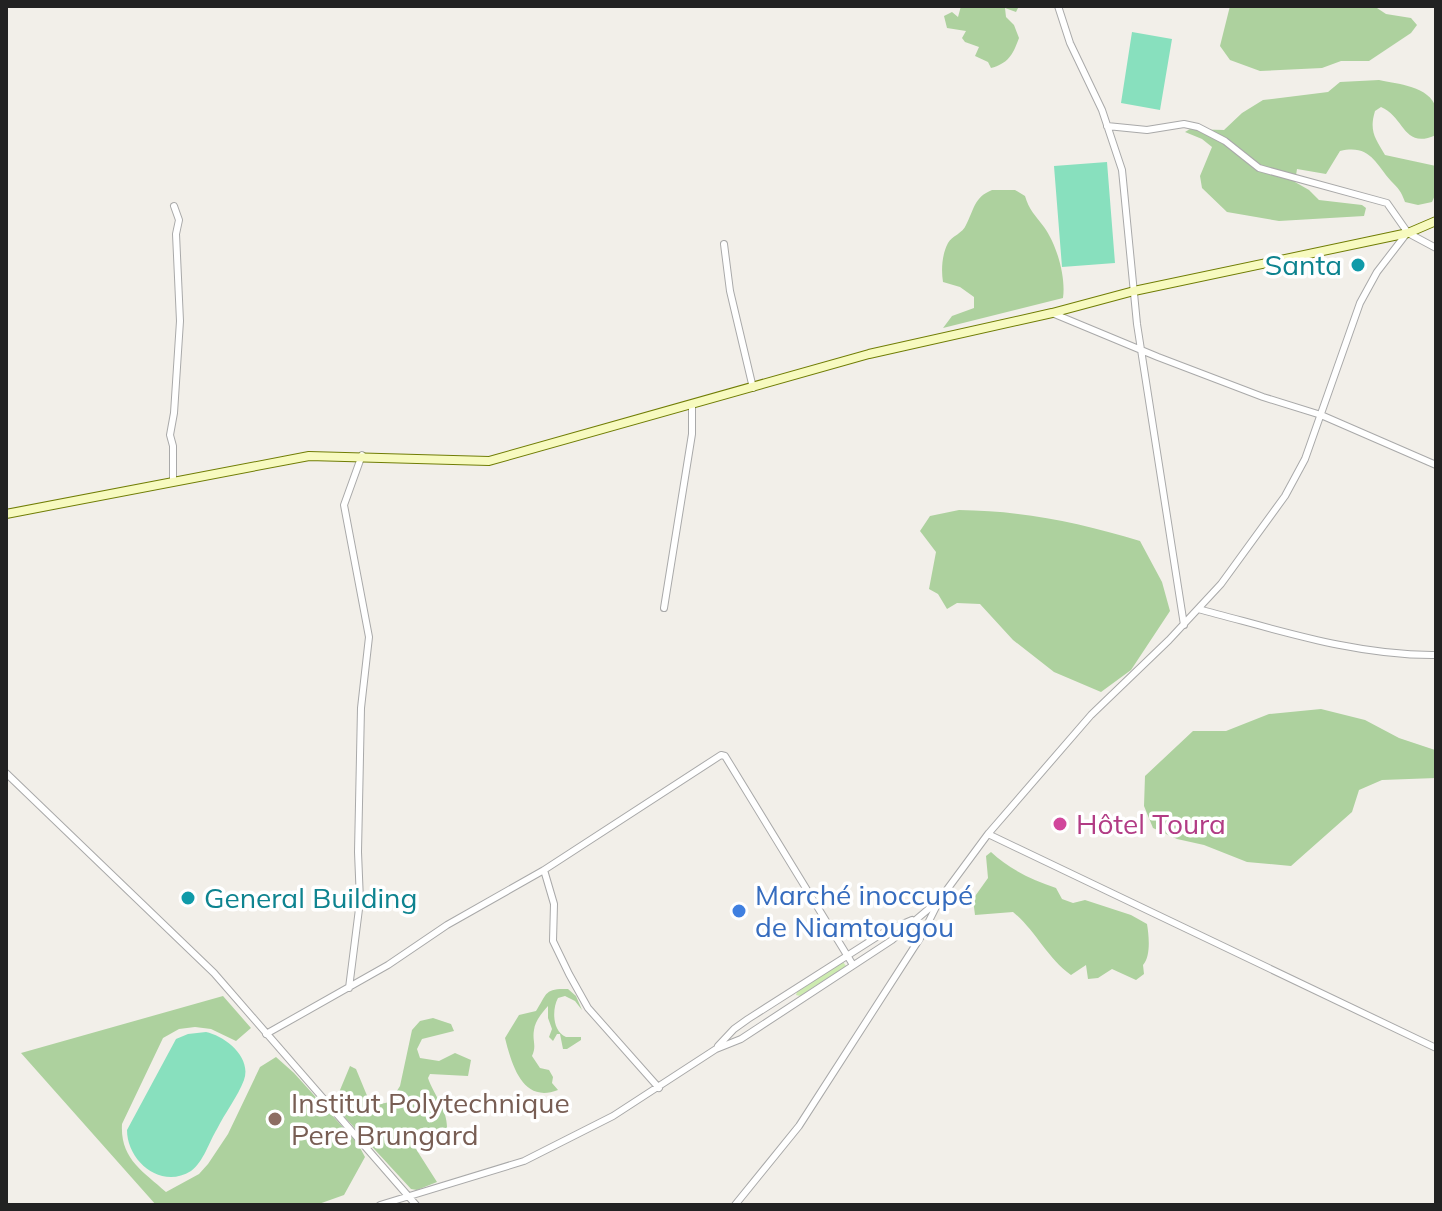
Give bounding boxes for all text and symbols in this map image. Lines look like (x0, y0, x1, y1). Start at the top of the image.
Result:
place label: Santa (1265, 247, 1342, 282)
marker: Santa (1349, 256, 1367, 274)
place label: Hôtel Toura (1076, 806, 1226, 841)
marker: Hôtel Toura (1051, 815, 1069, 833)
place label: Marché inoccupé de Niamtougou (755, 877, 973, 944)
place label: General Building (204, 880, 417, 915)
marker: General Building (179, 889, 197, 907)
marker: Marché inoccupé de Niamtougou (730, 902, 748, 920)
place label: Institut Polytechnique Pere Brungard (291, 1085, 570, 1152)
marker: Institut Polytechnique Pere Brungard (266, 1110, 284, 1128)

